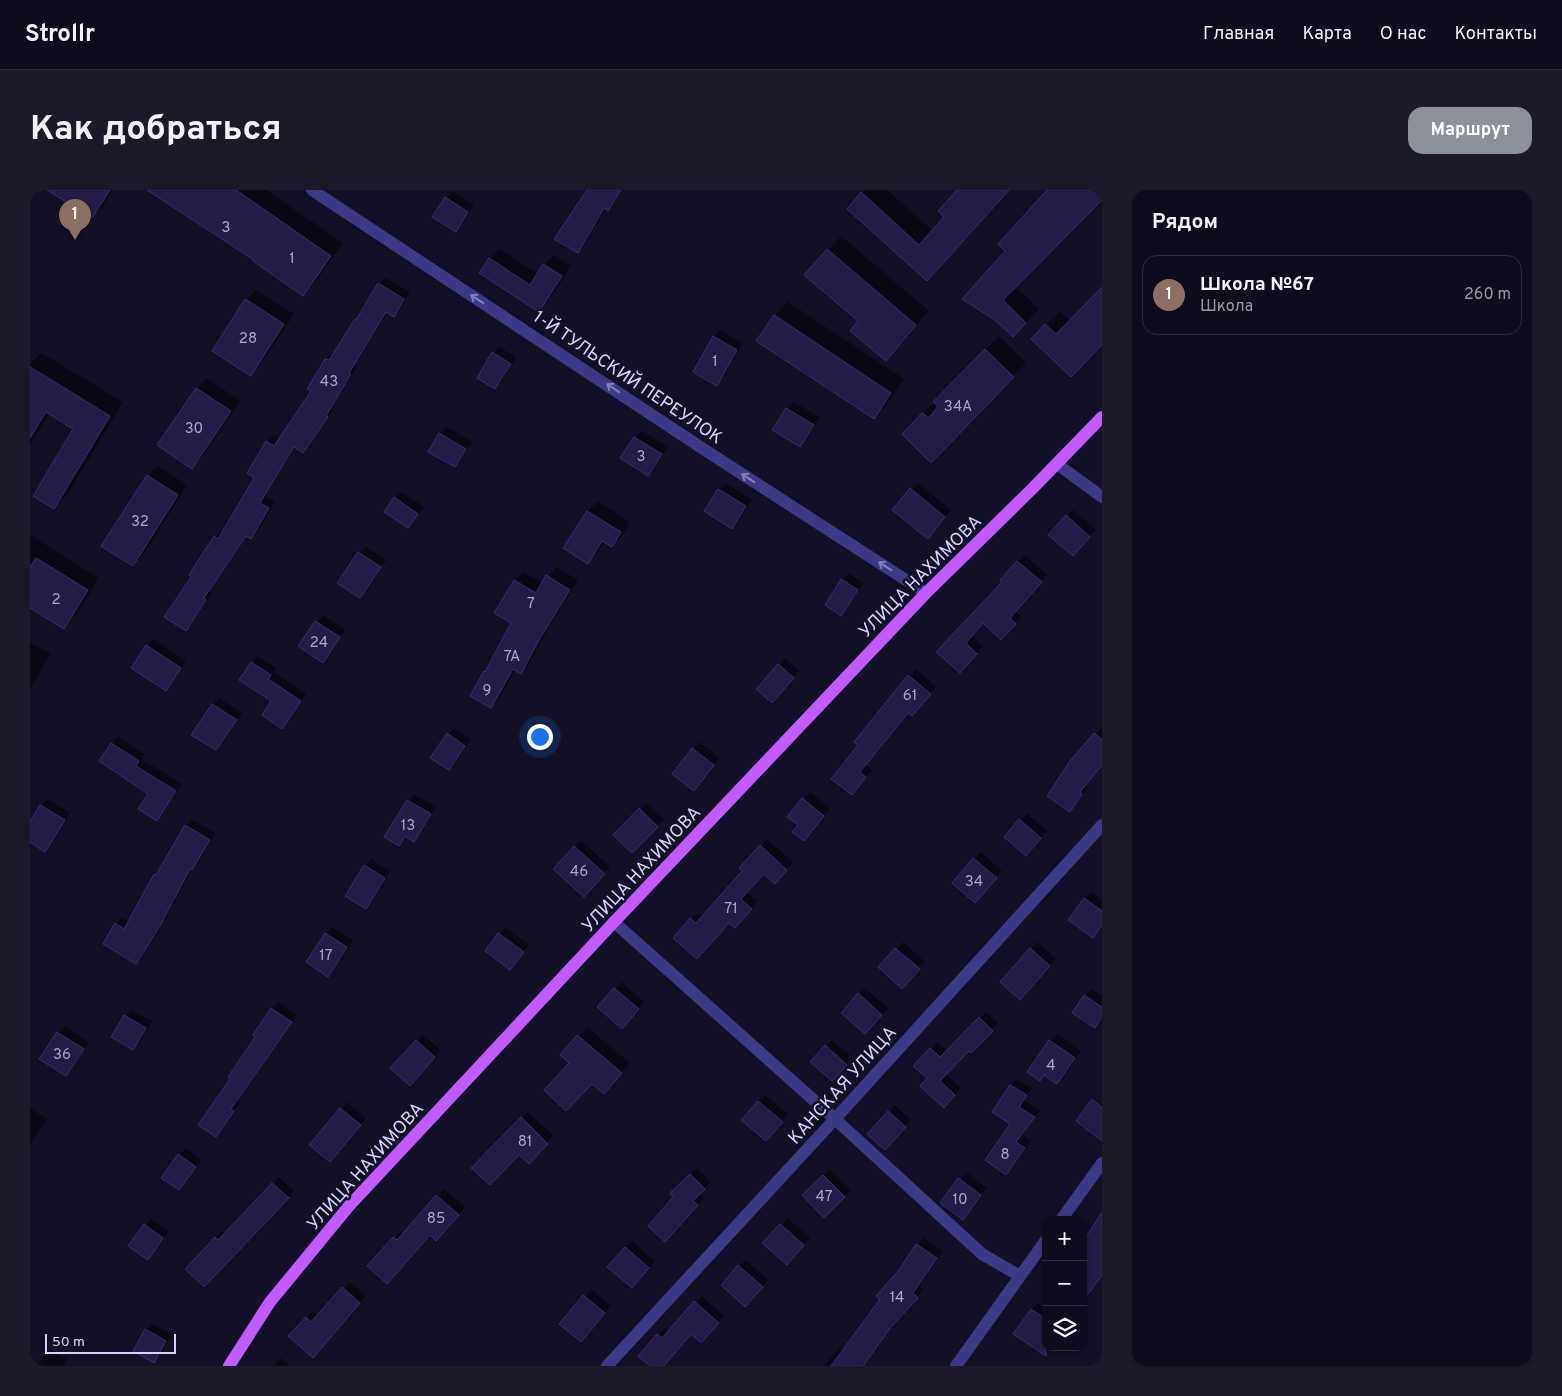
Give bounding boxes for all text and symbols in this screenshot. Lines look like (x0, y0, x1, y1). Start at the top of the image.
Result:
text: Strollr (25, 20, 95, 50)
text: Главная (1203, 23, 1274, 46)
text: Карта (1302, 23, 1352, 46)
text: О нас (1380, 23, 1426, 46)
text: Контакты (1454, 23, 1537, 46)
button: Маршрут (1408, 107, 1532, 154)
text: Как добраться (30, 108, 282, 152)
pin: 1 (59, 199, 91, 240)
text: Рядом (1152, 209, 1218, 236)
house number: 3 (221, 219, 231, 238)
house number: 1 (289, 250, 295, 269)
text: Школа №67 (1200, 273, 1314, 297)
text: 1 (1166, 285, 1172, 305)
text: 260 m (1464, 285, 1511, 305)
one-way arrow (471, 294, 485, 304)
text: Школа (1200, 297, 1253, 317)
street label: 1-Й ТУЛЬСКИЙ ПЕРЕУЛОК (528, 305, 728, 450)
house number: 28 (239, 330, 257, 349)
house number: 1 (712, 353, 718, 372)
house number: 43 (320, 373, 338, 392)
one-way arrow (606, 383, 620, 393)
house number: 34А (944, 398, 972, 417)
house number: 30 (185, 420, 203, 439)
house number: 3 (636, 448, 646, 467)
one-way arrow (742, 473, 756, 483)
street label: УЛИЦА НАХИМОВА (855, 511, 987, 643)
house number: 32 (131, 513, 149, 532)
one-way arrow (878, 561, 892, 571)
house number: 2 (51, 591, 61, 610)
house number: 7 (527, 595, 535, 614)
house number: 24 (310, 634, 328, 653)
house number: 7А (504, 648, 520, 667)
house number: 9 (483, 682, 491, 701)
house number: 61 (903, 687, 917, 706)
your location (527, 724, 553, 750)
street label: УЛИЦА НАХИМОВА (578, 802, 707, 938)
house number: 13 (401, 817, 415, 836)
house number: 46 (570, 863, 588, 882)
house number: 34 (965, 873, 983, 892)
house number: 71 (724, 900, 738, 919)
house number: 17 (319, 947, 333, 966)
street label: КАНСКАЯ УЛИЦА (784, 1022, 902, 1150)
house number: 36 (53, 1046, 71, 1065)
house number: 4 (1046, 1057, 1056, 1076)
street label: УЛИЦА НАХИМОВА (302, 1098, 430, 1236)
house number: 81 (518, 1133, 532, 1152)
house number: 8 (1000, 1146, 1010, 1165)
house number: 47 (816, 1188, 833, 1207)
house number: 10 (952, 1191, 968, 1210)
house number: 85 (427, 1210, 445, 1229)
map controls (1042, 1216, 1087, 1351)
button: + (1042, 1216, 1087, 1261)
button: − (1042, 1261, 1087, 1306)
house number: 14 (890, 1289, 904, 1308)
button: layers (1042, 1306, 1087, 1351)
scale bar (45, 1331, 176, 1354)
text: 50 m (52, 1334, 85, 1351)

